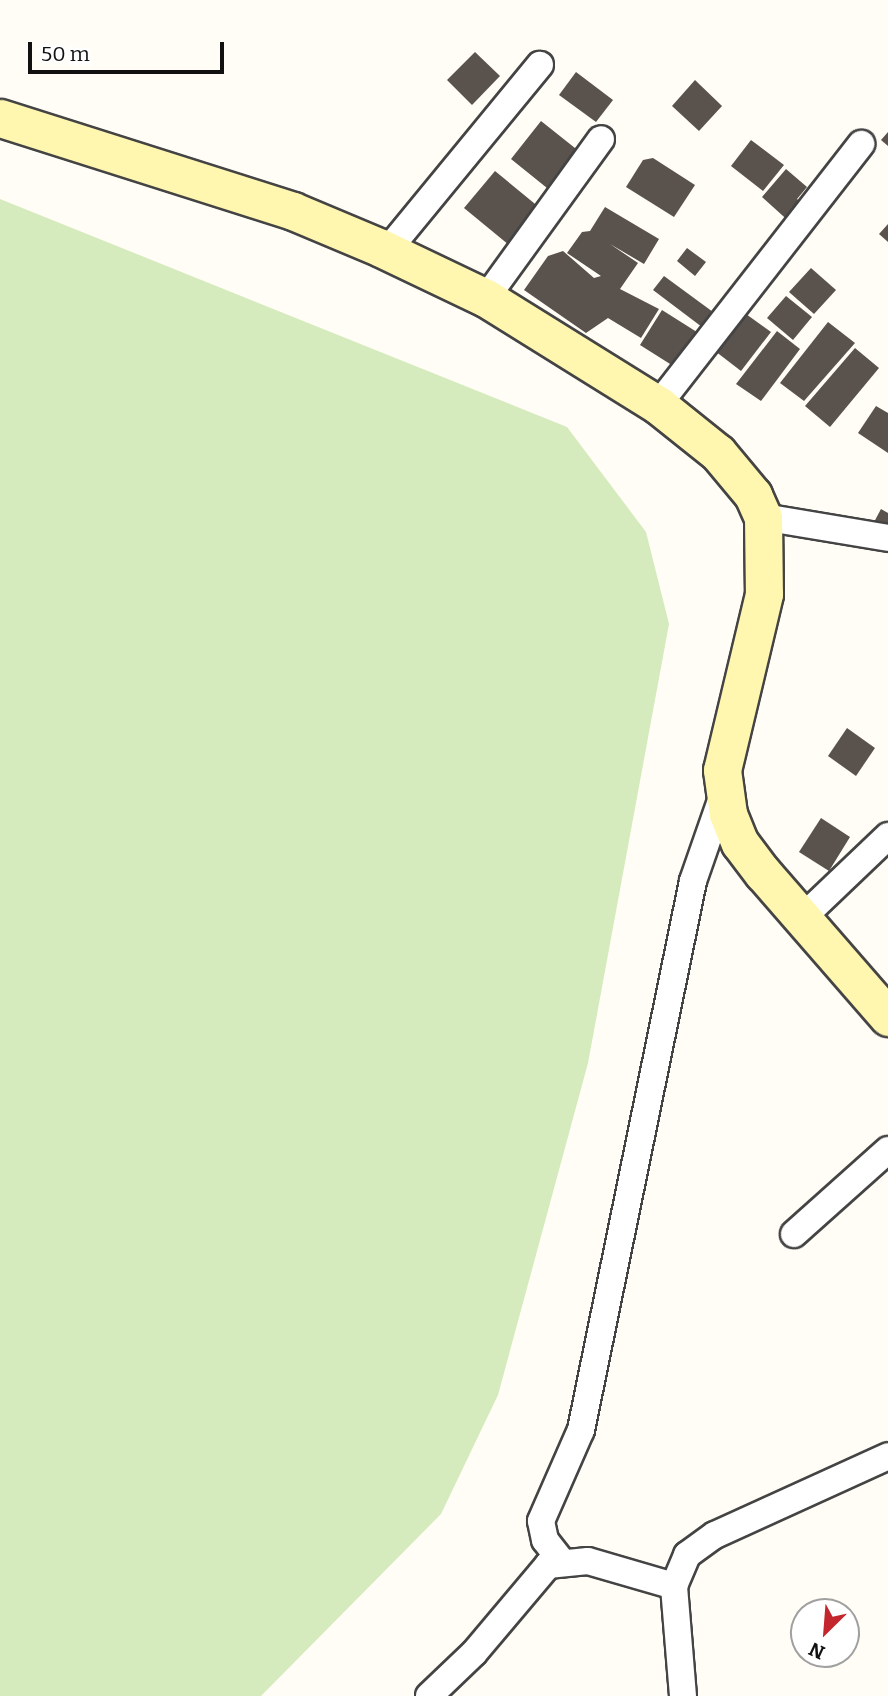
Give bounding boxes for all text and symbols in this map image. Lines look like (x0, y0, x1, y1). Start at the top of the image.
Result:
scale bar (32, 28, 228, 72)
text: 50 m (41, 41, 90, 67)
north arrow (790, 1598, 860, 1668)
text: N (805, 1637, 828, 1664)

